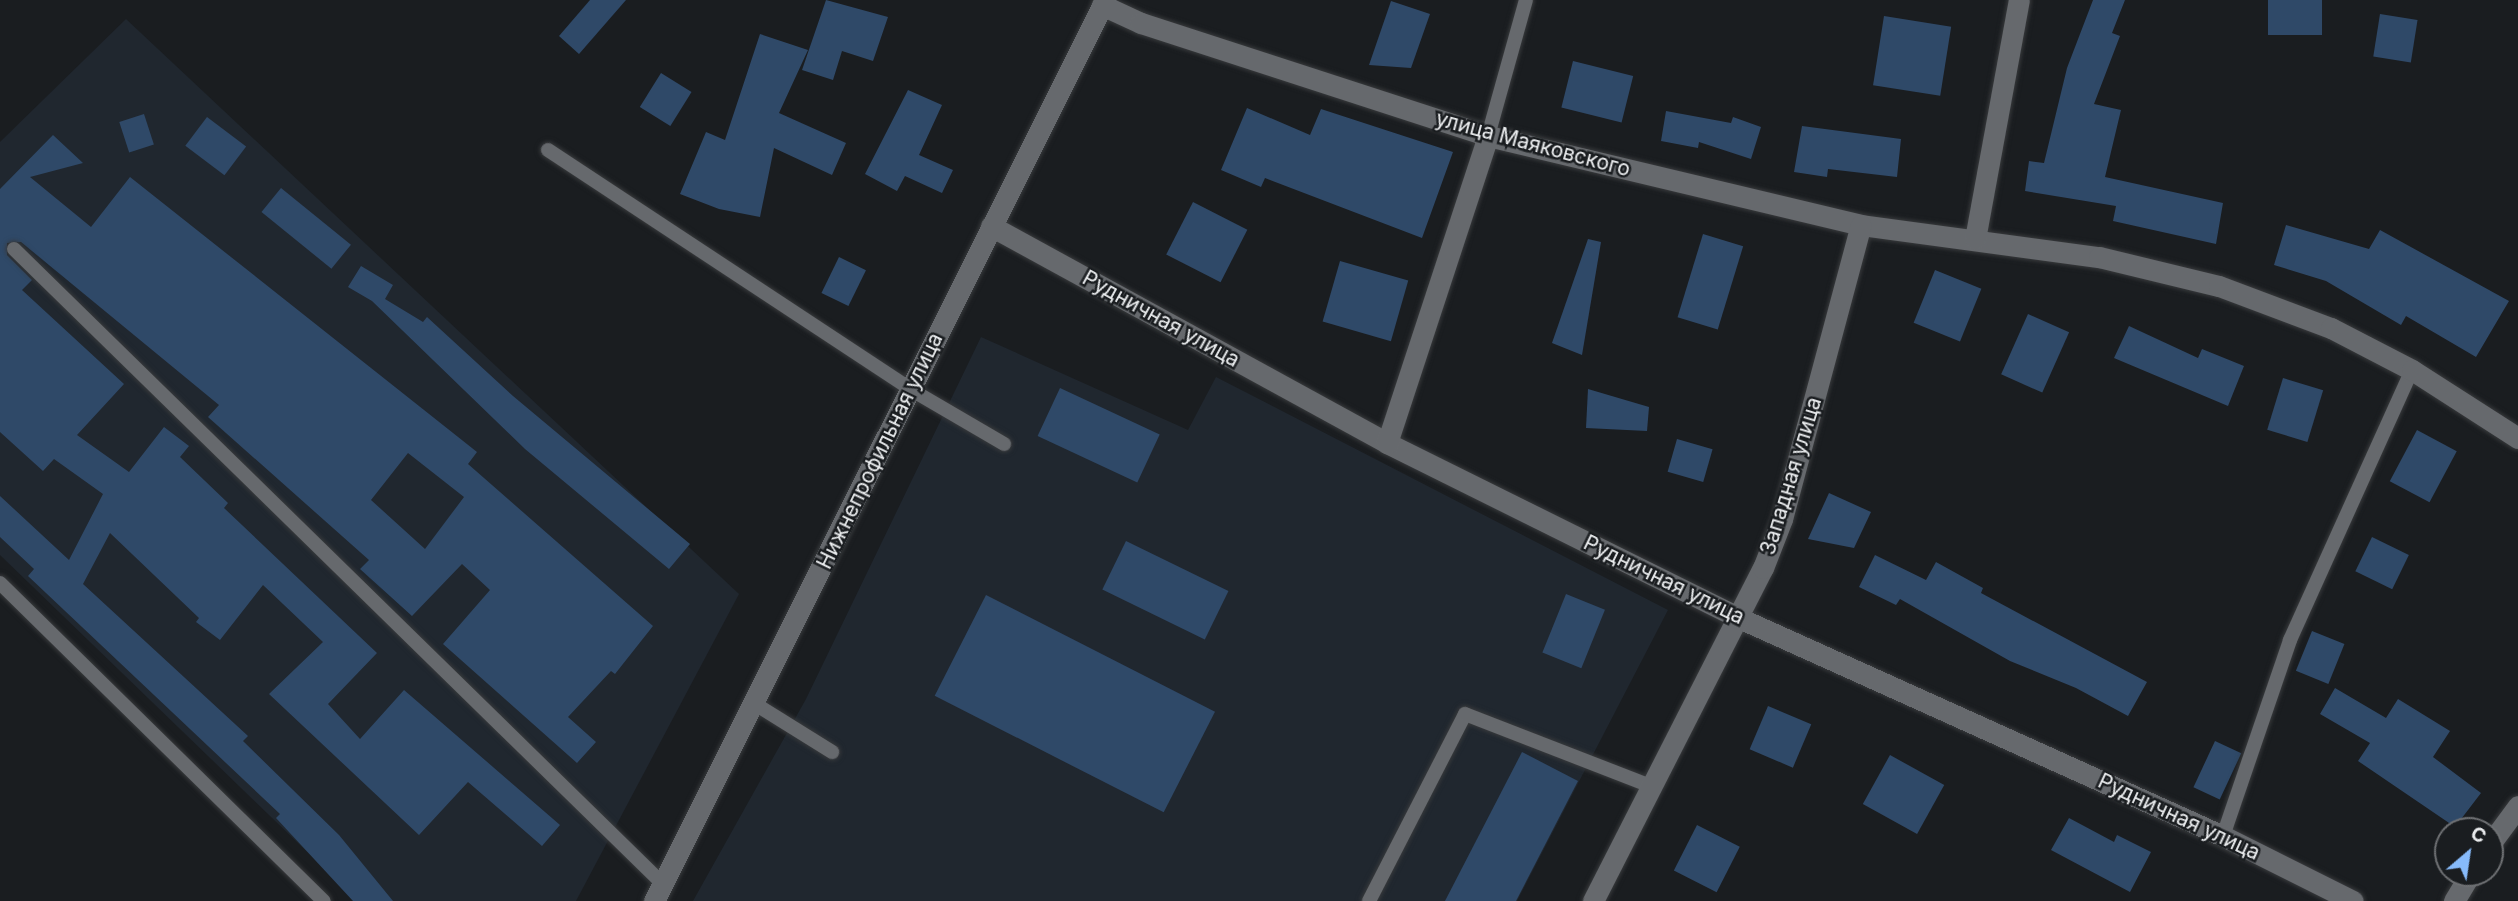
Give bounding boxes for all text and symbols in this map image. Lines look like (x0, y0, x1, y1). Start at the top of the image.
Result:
street label: улица Маяковского (1433, 106, 1633, 182)
street label: Рудничная улица (1078, 265, 1244, 373)
street label: Нижнепрофильная улица (812, 329, 948, 573)
street label: Западная улица (1755, 394, 1827, 558)
street label: Рудничная улица (1579, 530, 1749, 630)
street label: Рудничная улица (2094, 768, 2264, 866)
north arrow (2434, 817, 2504, 887)
text: С (2467, 821, 2490, 848)

